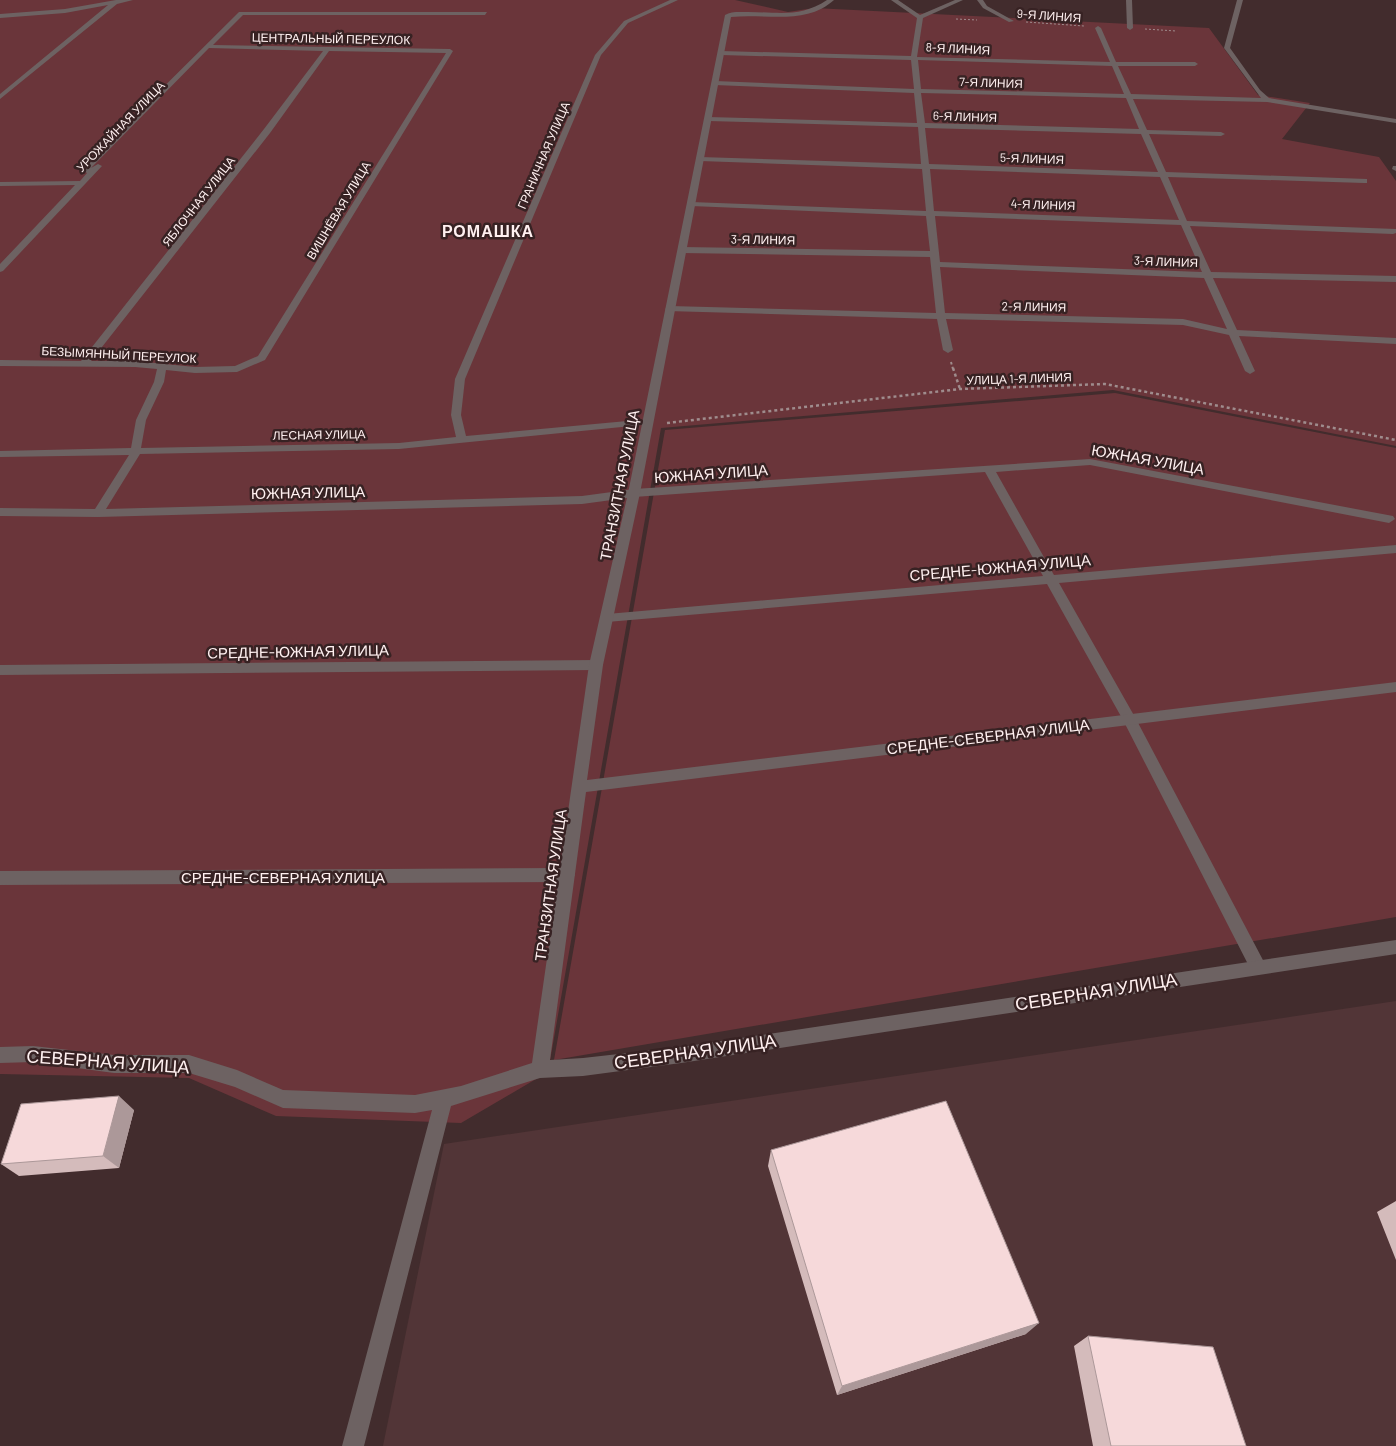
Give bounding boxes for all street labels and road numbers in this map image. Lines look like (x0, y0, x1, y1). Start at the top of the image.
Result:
street label: 9-Я ЛИНИЯ (1016, 6, 1082, 24)
street label: ЦЕНТРАЛЬНЫЙ ПЕРЕУЛОК (252, 30, 410, 47)
street label: 8-Я ЛИНИЯ (925, 39, 991, 57)
street label: 7-Я ЛИНИЯ (959, 74, 1023, 90)
street label: УРОЖАЙНАЯ УЛИЦА (73, 78, 168, 175)
street label: ГРАНИЧНАЯ УЛИЦА (514, 99, 573, 211)
street label: 6-Я ЛИНИЯ (933, 108, 997, 124)
street label: 5-Я ЛИНИЯ (1000, 150, 1064, 166)
street label: ЯБЛОЧНАЯ УЛИЦА (159, 153, 238, 249)
street label: ВИШНЁВАЯ УЛИЦА (303, 159, 374, 262)
street label: 4-Я ЛИНИЯ (1010, 196, 1076, 212)
street label: 3-Я ЛИНИЯ (731, 231, 795, 247)
street label: 3-Я ЛИНИЯ (1134, 253, 1198, 269)
street label: 2-Я ЛИНИЯ (1002, 298, 1066, 314)
street label: БЕЗЫМЯННЫЙ ПЕРЕУЛОК (41, 343, 197, 365)
street label: УЛИЦА 1-Я ЛИНИЯ (966, 369, 1072, 388)
street label: ТРАНЗИТНАЯ УЛИЦА (596, 408, 642, 562)
street label: ЛЕСНАЯ УЛИЦА (272, 426, 366, 443)
street label: ЮЖНАЯ УЛИЦА (1090, 440, 1206, 478)
street label: ЮЖНАЯ УЛИЦА (653, 460, 769, 486)
street label: ЮЖНАЯ УЛИЦА (251, 482, 365, 502)
street label: СРЕДНЕ-ЮЖНАЯ УЛИЦА (909, 550, 1091, 584)
street label: СРЕДНЕ-ЮЖНАЯ УЛИЦА (207, 640, 389, 662)
street label: СРЕДНЕ-СЕВЕРНАЯ УЛИЦА (886, 715, 1090, 757)
street label: ТРАНЗИТНАЯ УЛИЦА (530, 808, 570, 962)
street label: СРЕДНЕ-СЕВЕРНАЯ УЛИЦА (181, 868, 385, 886)
street label: СЕВЕРНАЯ УЛИЦА (1014, 967, 1178, 1015)
street label: СЕВЕРНАЯ УЛИЦА (612, 1029, 778, 1073)
street label: СЕВЕРНАЯ УЛИЦА (26, 1044, 190, 1078)

